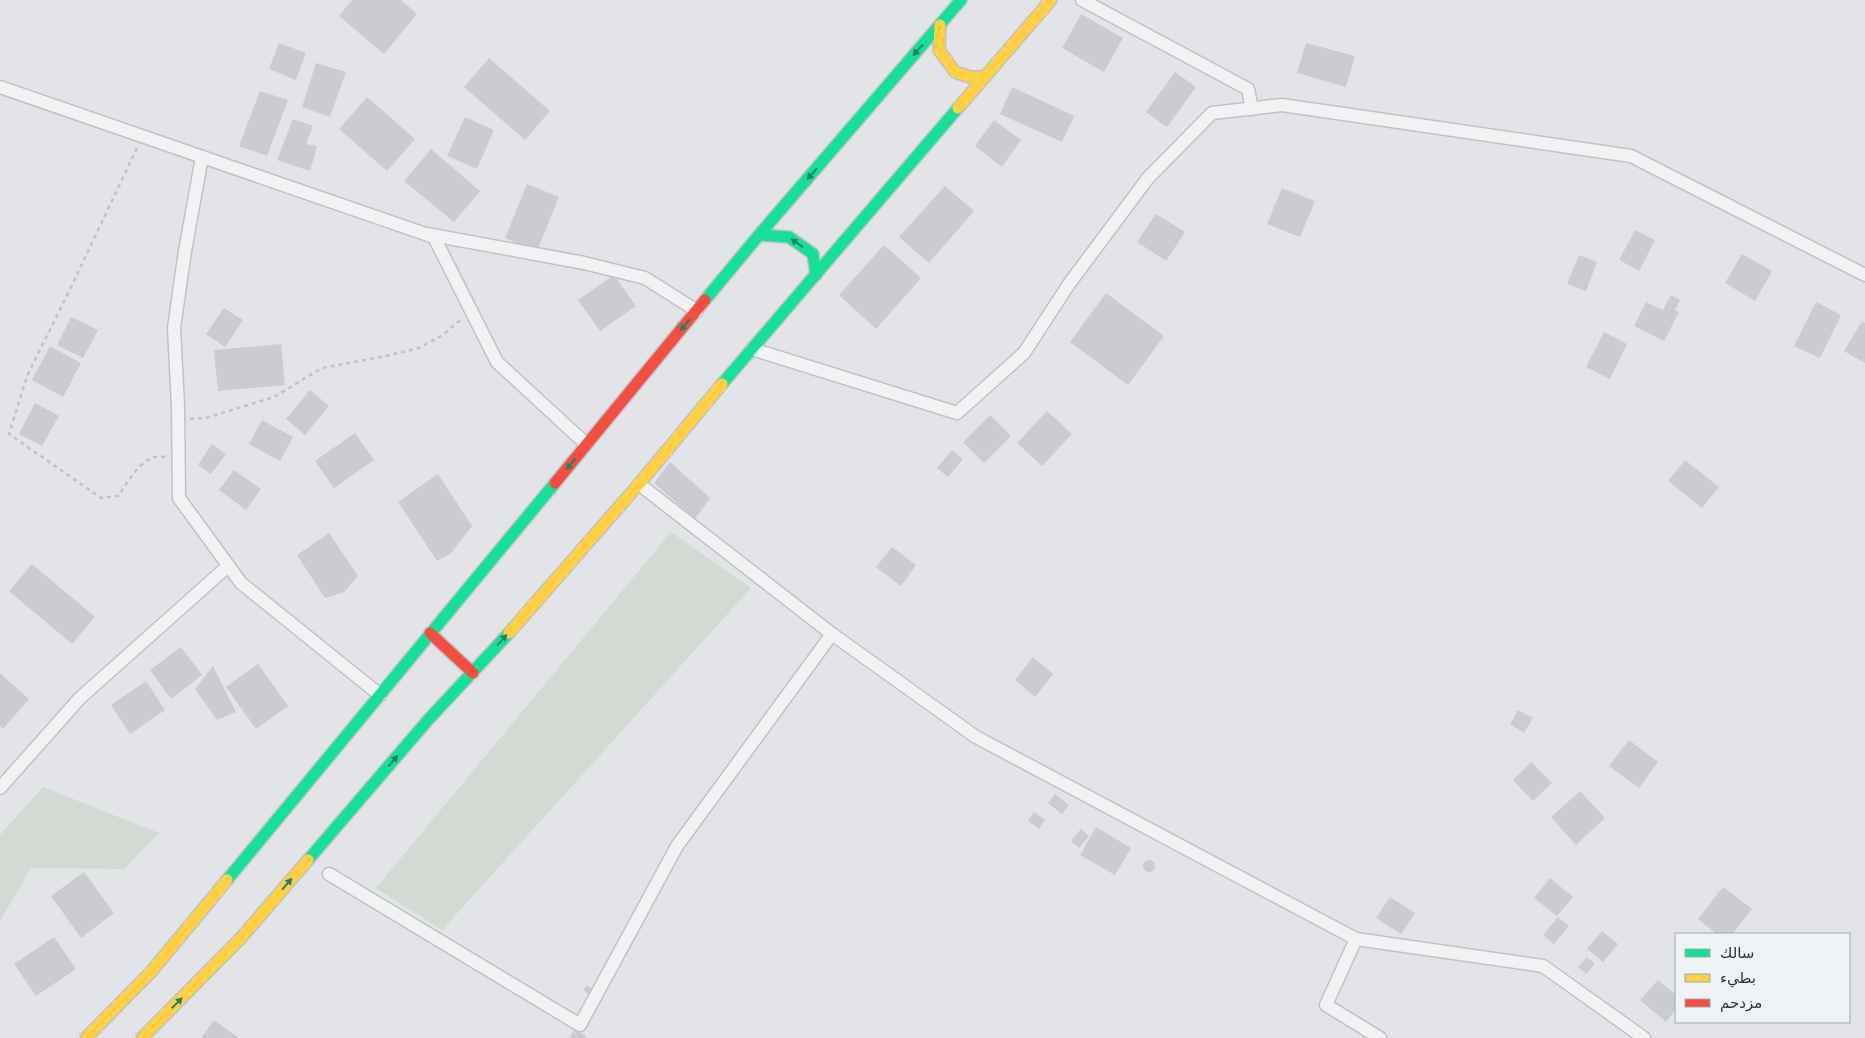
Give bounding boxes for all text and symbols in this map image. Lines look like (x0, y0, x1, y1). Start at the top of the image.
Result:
one-way arrow (912, 44, 924, 56)
one-way arrow (806, 167, 818, 179)
one-way arrow (790, 238, 804, 248)
one-way arrow (680, 319, 691, 331)
one-way arrow (566, 457, 577, 470)
one-way arrow (496, 634, 507, 647)
one-way arrow (387, 756, 399, 768)
one-way arrow (281, 879, 293, 891)
legend (1675, 933, 1850, 1023)
text: سالك (1720, 944, 1754, 962)
text: بطيء (1720, 969, 1756, 988)
text: مزدحم (1720, 994, 1762, 1012)
one-way arrow (170, 998, 182, 1010)

